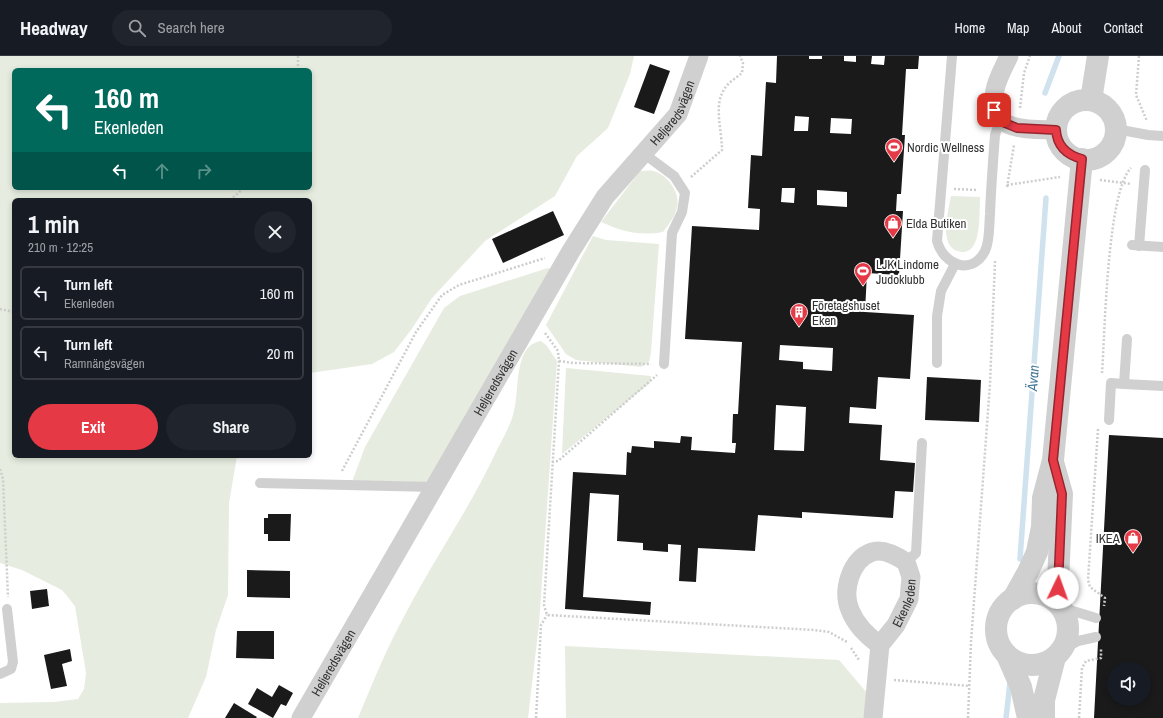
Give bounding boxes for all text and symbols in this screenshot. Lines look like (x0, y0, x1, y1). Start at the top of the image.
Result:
search box (112, 10, 392, 46)
text: Headway (20, 15, 88, 41)
icon: search (126, 17, 148, 39)
text: Search here (158, 17, 225, 38)
text: Home (954, 19, 985, 37)
text: Map (1007, 19, 1029, 37)
text: About (1051, 19, 1081, 37)
text: Contact (1103, 19, 1143, 37)
street label: Heljeredsvägen (646, 78, 699, 149)
text: 160 m (94, 79, 159, 117)
icon: left (28, 84, 80, 136)
pin (977, 93, 1011, 127)
icon: arrive (983, 99, 1005, 121)
text: Ekenleden (94, 115, 164, 140)
sports icon: Nordic Wellness (884, 137, 904, 162)
place label: Nordic Wellness (907, 139, 984, 156)
icon: left (109, 160, 131, 182)
icon: ahead (151, 160, 173, 182)
icon: right (193, 160, 215, 182)
text: 1 min (28, 208, 79, 240)
button: close (254, 211, 296, 253)
shop icon: Elda Butiken (883, 213, 903, 238)
place label: Elda Butiken (906, 215, 967, 232)
text: 210 m · 12:25 (28, 239, 93, 256)
place label: LJK Lindome Judoklubb (876, 256, 939, 288)
sports icon: LJK Lindome Judoklubb (853, 261, 873, 286)
text: Turn left (64, 274, 112, 295)
icon: left (30, 282, 52, 304)
text: 160 m (260, 283, 294, 304)
text: Ekenleden (64, 295, 114, 312)
place label: Företagshuset Eken (812, 297, 880, 329)
building icon: Företagshuset Eken (789, 302, 809, 327)
text: Turn left (64, 334, 112, 355)
icon: left (30, 342, 52, 364)
text: 20 m (267, 343, 294, 364)
street label: Heljeredsvägen (470, 346, 522, 419)
text: Ramnängsvägen (64, 355, 145, 372)
water label: Ävan (1023, 364, 1043, 393)
button: Exit (28, 404, 158, 450)
button: Share (166, 404, 296, 450)
shop icon: IKEA (1123, 528, 1143, 553)
place label: IKEA (1096, 530, 1121, 547)
position arrow (1037, 567, 1079, 609)
street label: Ekenleden (888, 578, 920, 630)
street label: Heljeredsvägen (308, 626, 359, 699)
map controls (1107, 662, 1151, 706)
button: sound (1107, 662, 1151, 706)

